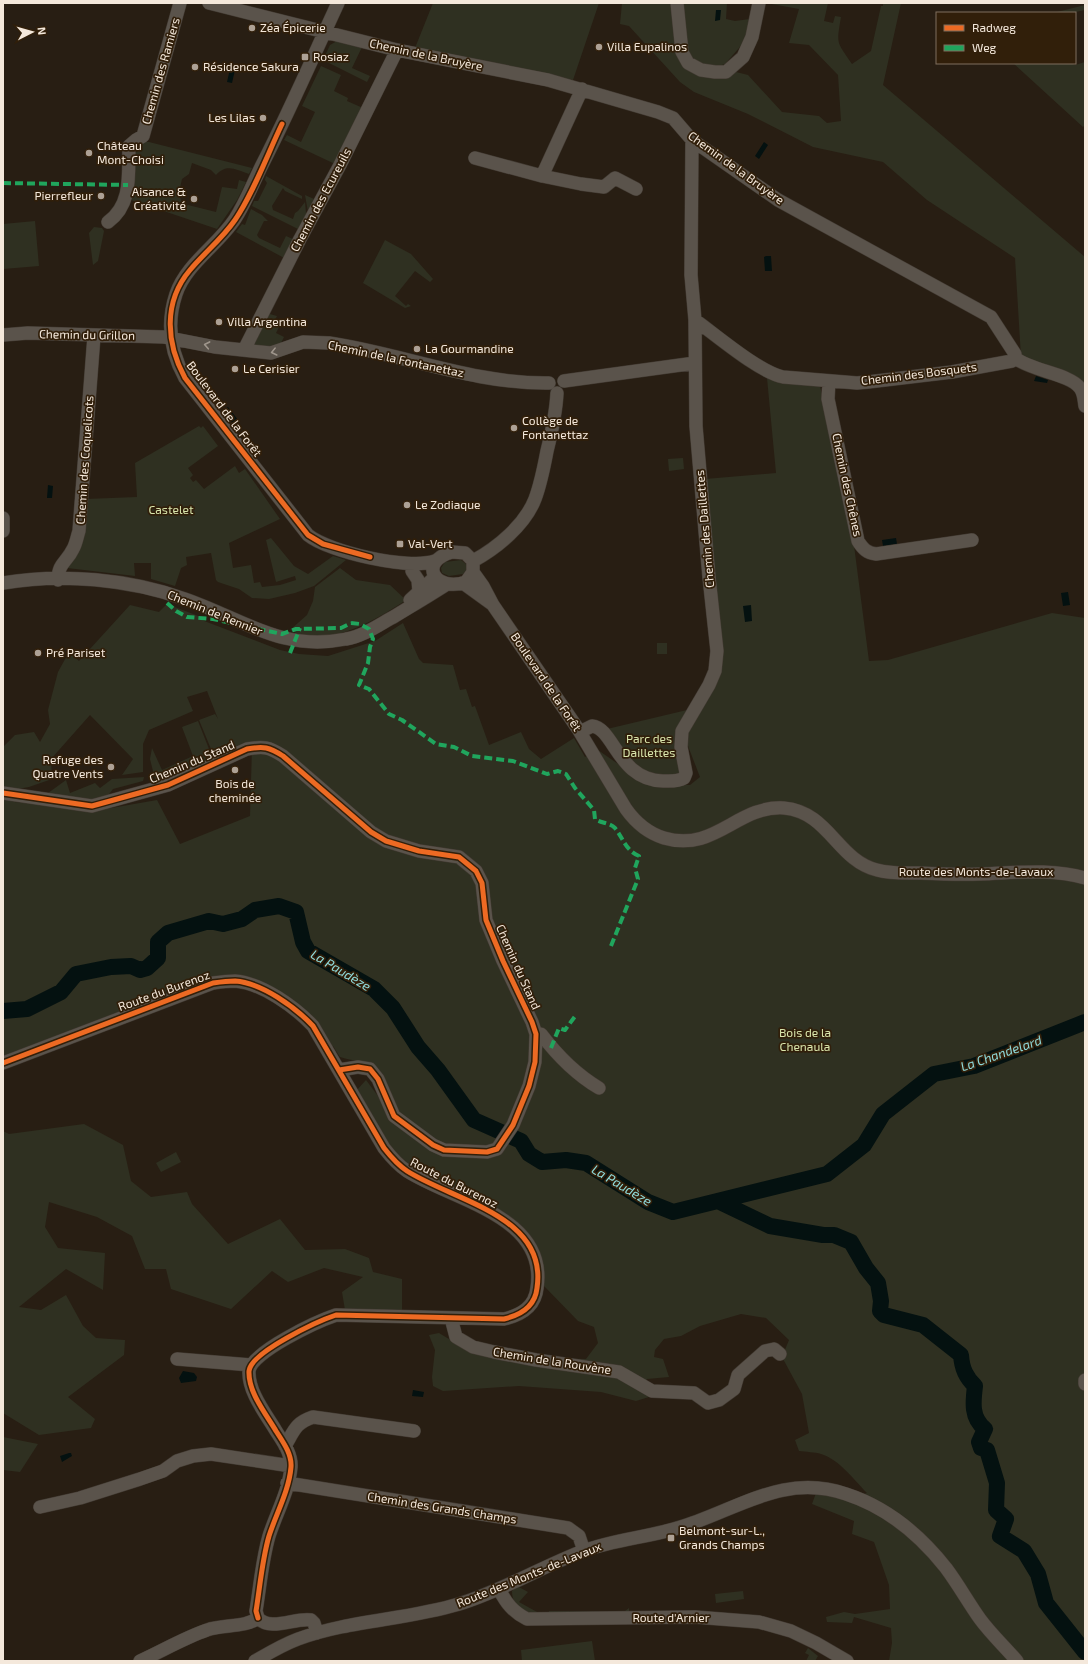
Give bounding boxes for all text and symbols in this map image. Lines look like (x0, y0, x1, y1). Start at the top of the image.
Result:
north arrow (12, 12, 52, 52)
legend (936, 12, 1076, 64)
street label: Chemin des Ramiers (138, 16, 182, 126)
place label: Zéa Épicerie (260, 20, 326, 34)
text: Radweg (972, 20, 1016, 34)
marker: Zéa Épicerie (247, 23, 257, 33)
text: N (36, 26, 49, 36)
street label: Chemin de la Bruyère (368, 35, 484, 73)
place label: Villa Eupalinos (607, 39, 687, 53)
text: Weg (972, 40, 997, 54)
marker: Villa Eupalinos (594, 42, 604, 52)
place label: Rosiaz (313, 49, 349, 63)
marker: Rosiaz (300, 52, 310, 62)
place label: Résidence Sakura (203, 59, 299, 73)
marker: Résidence Sakura (190, 62, 200, 72)
place label: Les Lilas (208, 110, 255, 124)
marker: Les Lilas (258, 113, 268, 123)
street label: Chemin de la Bruyère (686, 128, 787, 207)
place label: Château Mont-Choisi (97, 138, 164, 166)
street label: Chemin des Ecureuils (287, 145, 353, 254)
marker: Château Mont-Choisi (84, 148, 94, 158)
place label: Aisance & Créativité (132, 184, 186, 212)
place label: Pierrefleur (34, 188, 93, 202)
marker: Pierrefleur (96, 191, 106, 201)
marker: Aisance & Créativité (189, 194, 199, 204)
place label: Villa Argentina (227, 314, 307, 328)
marker: Villa Argentina (214, 317, 224, 327)
street label: Chemin du Grillon (39, 326, 135, 342)
street label: Chemin de la Fontanettaz (327, 337, 466, 379)
place label: La Gourmandine (425, 341, 514, 355)
one-way arrow (204, 342, 210, 350)
marker: La Gourmandine (412, 344, 422, 354)
one-way arrow (271, 347, 277, 355)
street label: Boulevard de la Forêt (184, 358, 265, 459)
street label: Chemin des Bosquets (860, 359, 978, 387)
place label: Le Cerisier (243, 361, 300, 375)
marker: Le Cerisier (230, 364, 240, 374)
street label: Chemin des Coquelicots (73, 395, 95, 525)
place label: Collège de Fontanettaz (522, 413, 589, 441)
marker: Collège de Fontanettaz (509, 423, 519, 433)
street label: Chemin des Chênes (830, 432, 866, 538)
street label: Chemin des Daillettes (692, 470, 716, 589)
place label: Le Zodiaque (415, 497, 480, 511)
marker: Le Zodiaque (402, 500, 412, 510)
park label: Castelet (148, 502, 194, 516)
place label: Val-Vert (408, 536, 453, 550)
marker: Val-Vert (395, 539, 405, 549)
street label: Chemin de Rennier (166, 587, 265, 638)
street label: Boulevard de la Forêt (509, 630, 585, 734)
place label: Pré Pariset (46, 645, 106, 659)
marker: Pré Pariset (33, 648, 43, 658)
park label: Parc des Daillettes (623, 731, 675, 759)
street label: Chemin du Stand (147, 737, 236, 785)
place label: Refuge des Quatre Vents (33, 752, 103, 781)
marker: Refuge des Quatre Vents (106, 762, 116, 772)
marker: Bois de cheminée (230, 765, 240, 775)
place label: Bois de cheminée (209, 776, 261, 804)
street label: Route des Monts-de-Lavaux (899, 864, 1054, 878)
street label: Chemin du Stand (494, 922, 544, 1011)
water label: La Paudèze (308, 946, 374, 994)
street label: Route du Burenoz (116, 967, 211, 1013)
park label: Bois de la Chenaula (779, 1025, 831, 1053)
water label: La Chandelard (958, 1031, 1044, 1074)
street label: Route du Burenoz (408, 1154, 501, 1210)
water label: La Paudèze (589, 1161, 655, 1209)
street label: Chemin de la Rouvène (492, 1344, 612, 1376)
street label: Chemin des Grands Champs (366, 1488, 518, 1526)
place label: Belmont-sur-L., Grands Champs (679, 1523, 765, 1551)
marker: Belmont-sur-L., Grands Champs (666, 1533, 676, 1543)
street label: Route des Monts-de-Lavaux (454, 1538, 604, 1610)
street label: Route d'Arnier (632, 1610, 710, 1624)

